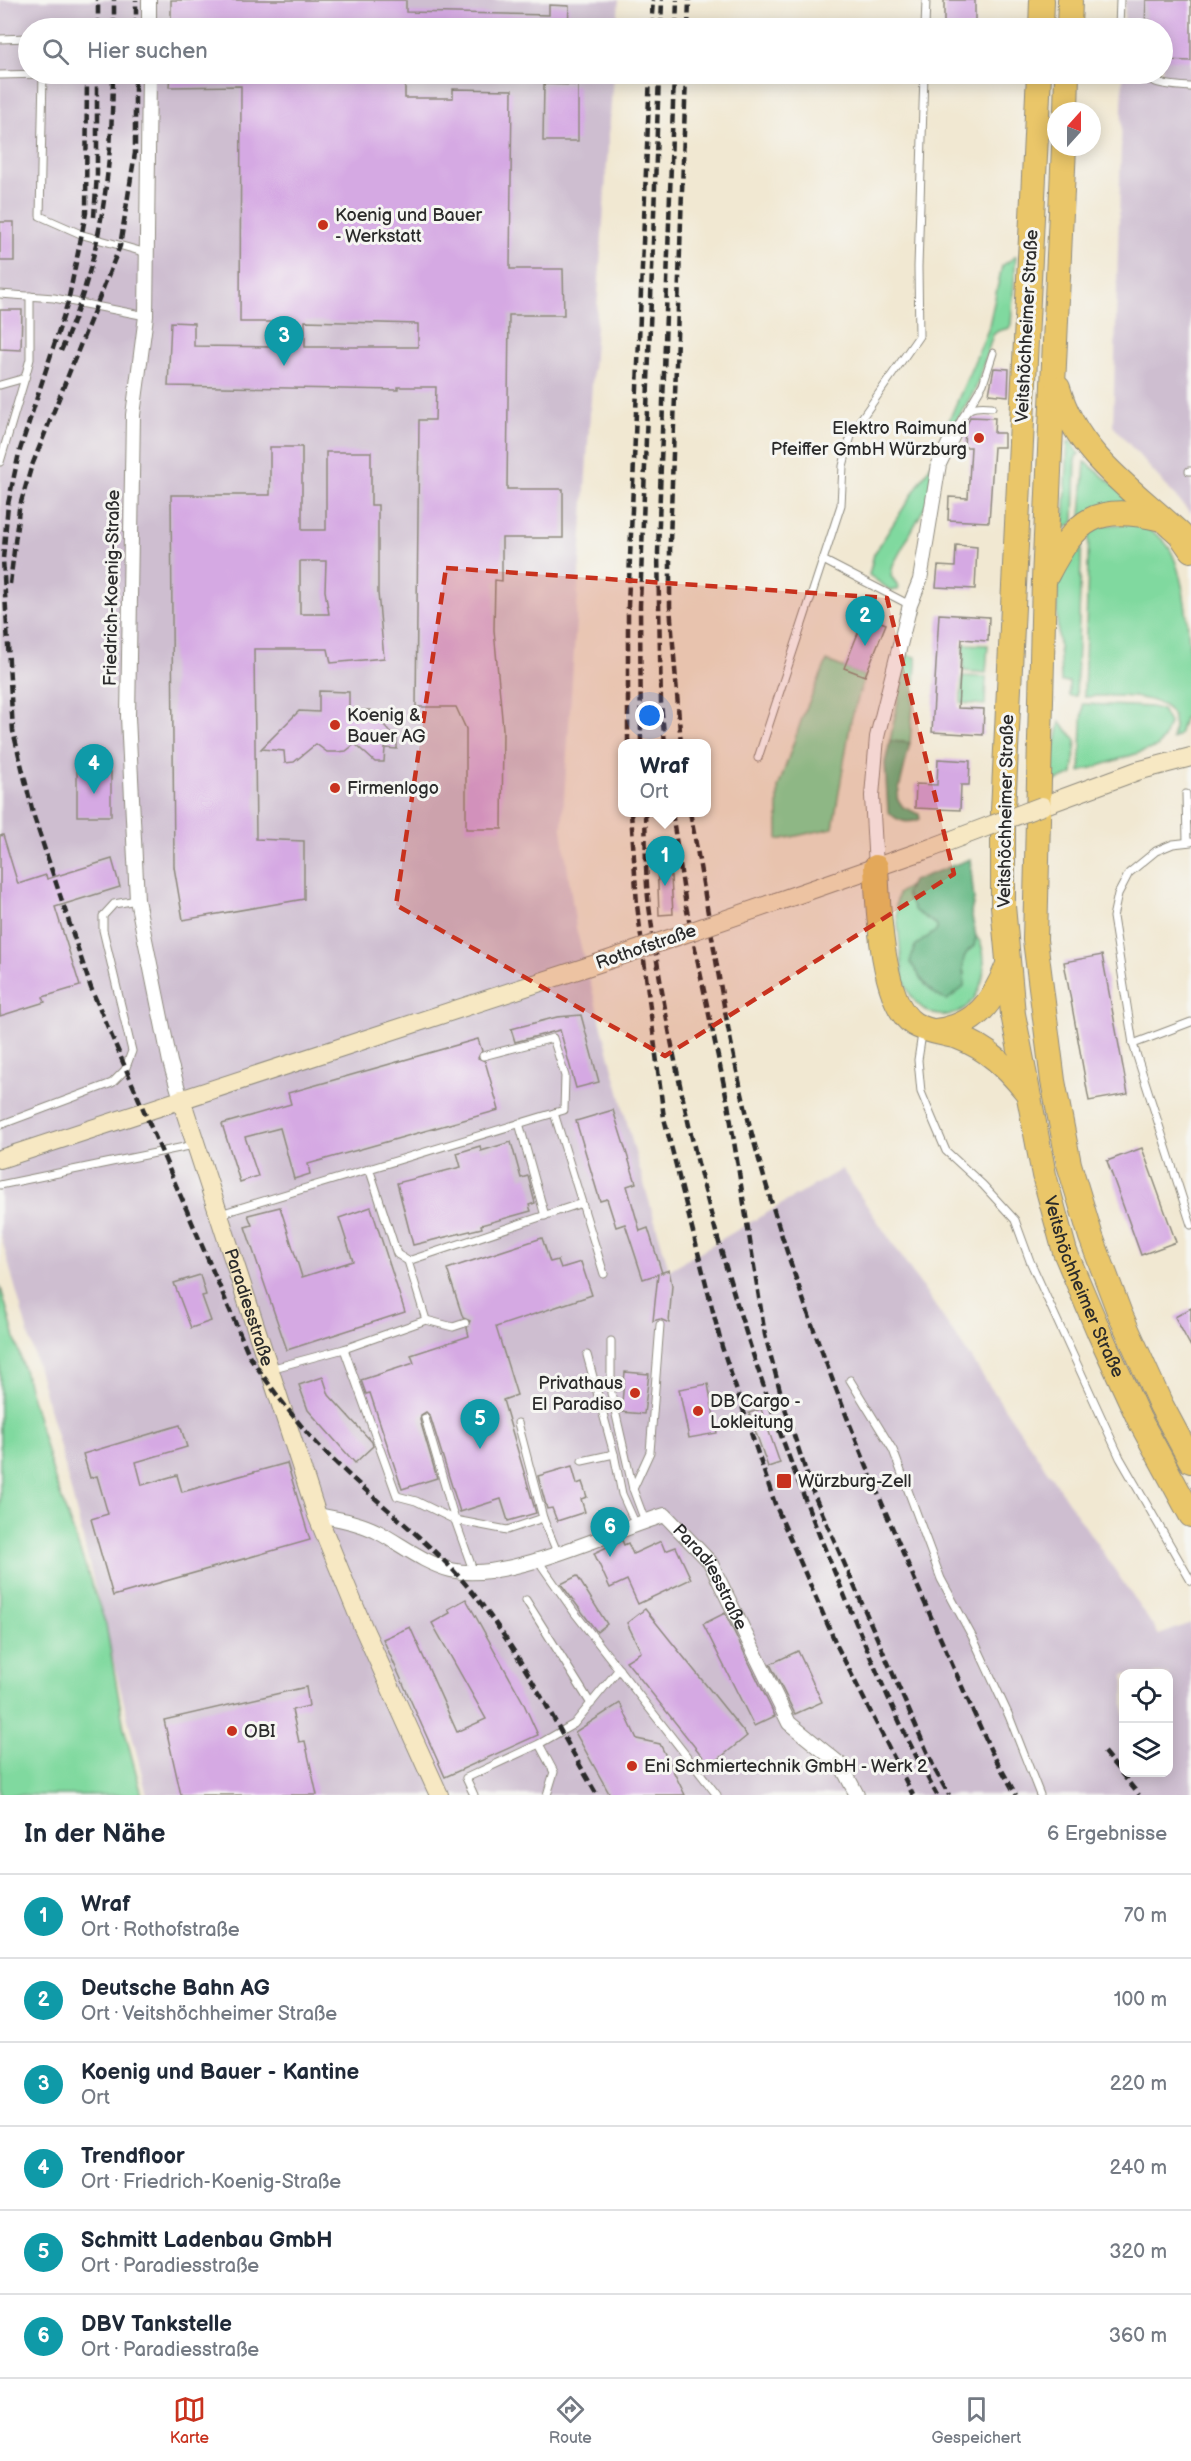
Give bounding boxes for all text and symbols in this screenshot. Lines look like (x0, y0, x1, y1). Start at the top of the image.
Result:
search box (18, 18, 1173, 84)
icon: search (39, 35, 72, 68)
text: Hier suchen (87, 38, 208, 65)
north arrow (1047, 102, 1101, 156)
place label: Koenig und Bauer - Werkstatt (335, 205, 482, 247)
marker: Koenig und Bauer - Werkstatt (316, 218, 330, 232)
street label: Veitshöchheimer Straße (1011, 229, 1043, 423)
pin: 3 (264, 316, 304, 366)
place label: Elektro Raimund Pfeiffer GmbH Würzburg (771, 418, 967, 460)
marker: Elektro Raimund Pfeiffer GmbH Würzburg (972, 431, 986, 445)
street label: Friedrich-Koenig-Straße (100, 489, 124, 686)
pin: 2 (846, 596, 884, 646)
your location (635, 701, 664, 730)
place label: Koenig & Bauer AG (347, 705, 426, 747)
street label: Veitshöchheimer Straße (994, 714, 1018, 908)
marker: Koenig & Bauer AG (328, 718, 342, 732)
popup (618, 739, 711, 817)
pin: 4 (74, 744, 113, 794)
text: Wraf (640, 753, 689, 780)
place label: Firmenlogo (347, 778, 439, 799)
text: Ort (640, 780, 669, 804)
marker: Firmenlogo (328, 781, 342, 795)
pin: 1 (646, 836, 684, 886)
street label: Rothofstraße (593, 920, 699, 974)
street label: Veitshöchheimer Straße (1040, 1193, 1129, 1381)
street label: Paradiesstraße (220, 1246, 278, 1369)
place label: Privathaus El Paradiso (531, 1373, 623, 1415)
marker: Privathaus El Paradiso (628, 1386, 642, 1400)
place label: DB Cargo - Lokleitung (710, 1391, 801, 1433)
pin: 5 (460, 1400, 500, 1449)
marker: DB Cargo - Lokleitung (691, 1404, 705, 1418)
place label: Würzburg-Zell (798, 1471, 912, 1492)
marker: Würzburg-Zell (775, 1472, 793, 1490)
pin: 6 (590, 1508, 630, 1557)
street label: Paradiesstraße (669, 1519, 752, 1633)
map controls (1119, 1669, 1173, 1777)
button: locate (1119, 1669, 1173, 1723)
place label: OBI (244, 1721, 276, 1742)
button: layers (1119, 1723, 1173, 1777)
marker: OBI (225, 1724, 239, 1738)
place label: Eni Schmiertechnik GmbH - Werk 2 (644, 1756, 928, 1777)
marker: Eni Schmiertechnik GmbH - Werk 2 (625, 1759, 639, 1773)
text: In der Nähe (24, 1819, 166, 1850)
text: 6 Ergebnisse (1047, 1822, 1167, 1846)
text: Wraf (81, 1891, 130, 1918)
text: 1 (39, 1904, 48, 1928)
text: 70 m (1123, 1904, 1167, 1928)
text: Ort · Rothofstraße (81, 1918, 240, 1942)
text: Deutsche Bahn AG (81, 1975, 270, 2002)
text: 2 (38, 1988, 49, 2012)
text: 100 m (1114, 1988, 1167, 2012)
text: Ort · Veitshöchheimer Straße (81, 2002, 337, 2026)
text: Koenig und Bauer - Kantine (81, 2059, 359, 2086)
text: 3 (38, 2072, 49, 2096)
text: 220 m (1110, 2072, 1167, 2096)
text: Ort (81, 2086, 110, 2110)
text: Trendfloor (81, 2143, 185, 2170)
text: 4 (38, 2156, 49, 2180)
text: 240 m (1110, 2156, 1167, 2180)
text: Ort · Friedrich-Koenig-Straße (81, 2170, 341, 2194)
text: Schmitt Ladenbau GmbH (81, 2227, 332, 2254)
text: 5 (38, 2240, 49, 2264)
text: 320 m (1109, 2240, 1167, 2264)
text: Ort · Paradiesstraße (81, 2254, 259, 2278)
text: DBV Tankstelle (81, 2311, 232, 2338)
text: 6 (37, 2324, 50, 2348)
text: 360 m (1109, 2324, 1167, 2348)
text: Ort · Paradiesstraße (81, 2338, 259, 2362)
tab: Karte (170, 2393, 209, 2448)
tab: Route (549, 2393, 592, 2448)
tab: Gespeichert (931, 2393, 1021, 2448)

